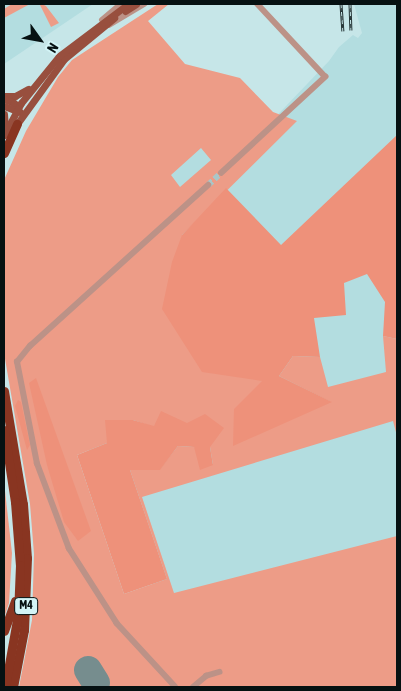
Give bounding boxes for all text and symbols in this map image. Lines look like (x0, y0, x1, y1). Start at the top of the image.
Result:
north arrow (15, 15, 65, 65)
text: N (44, 40, 62, 56)
road number: M4 (14, 596, 38, 616)

